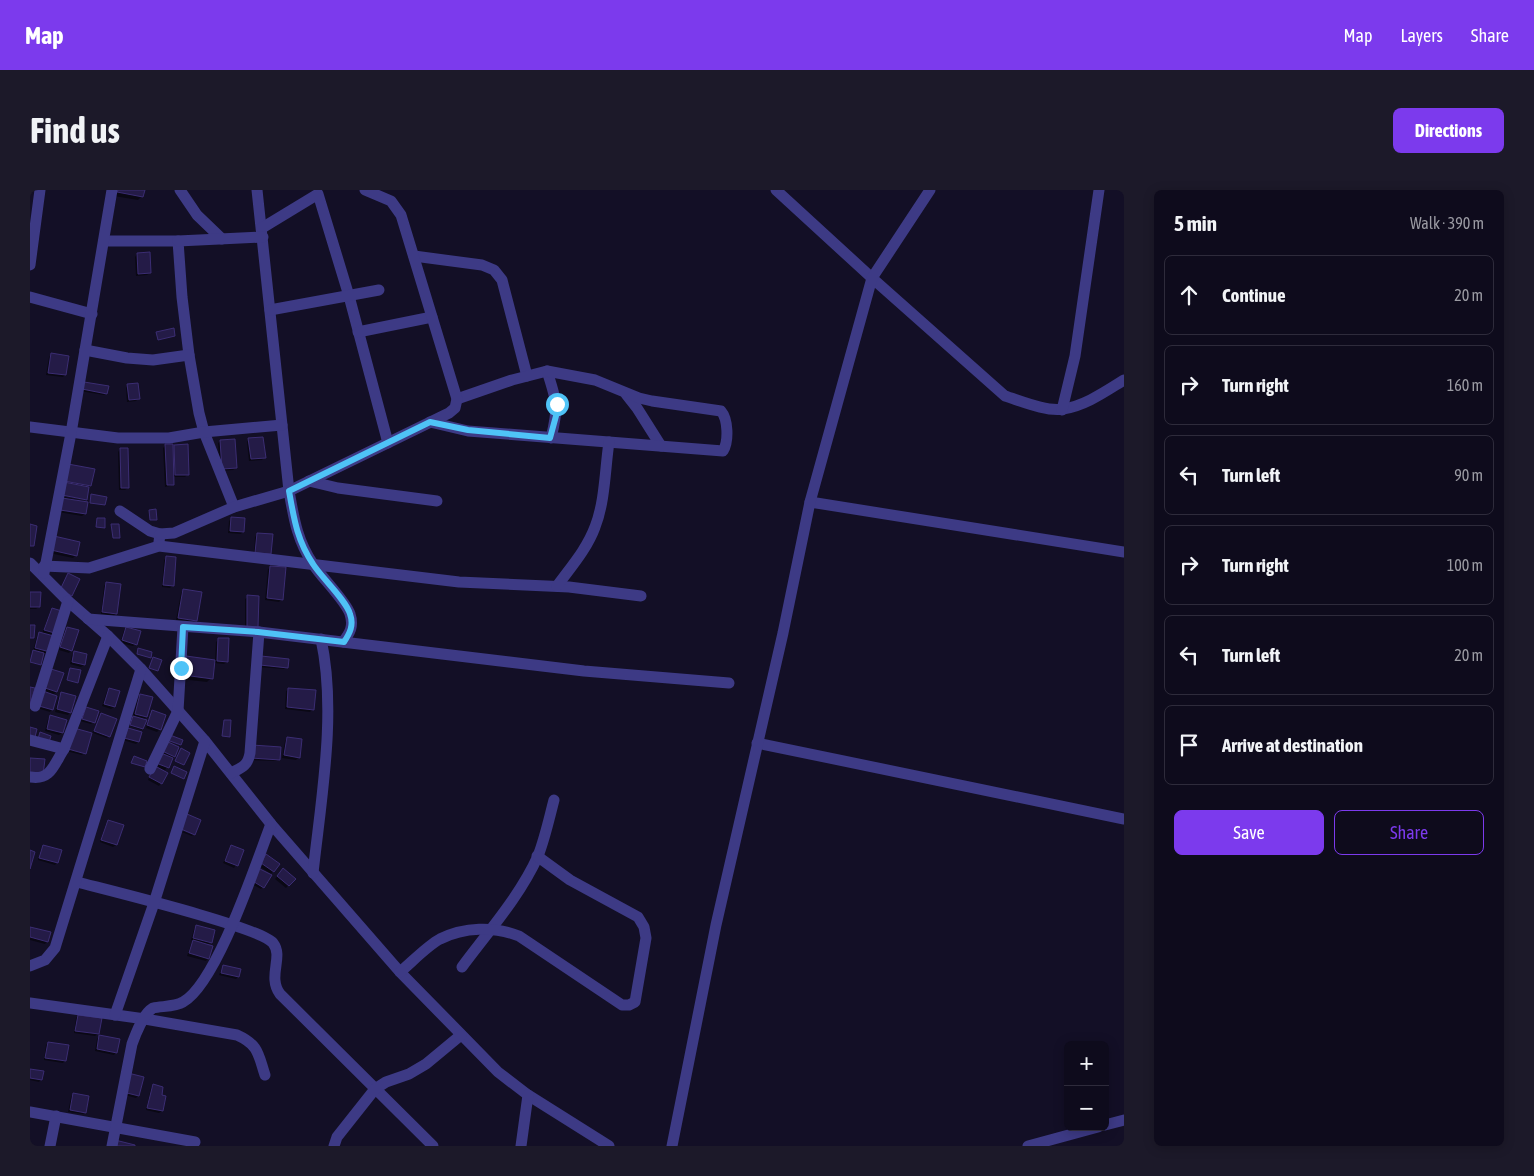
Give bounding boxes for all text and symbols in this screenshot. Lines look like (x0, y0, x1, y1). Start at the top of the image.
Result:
text: Map (25, 22, 64, 49)
text: Map (1343, 25, 1372, 46)
text: Layers (1400, 25, 1443, 46)
text: Share (1471, 25, 1509, 46)
button: Directions (1393, 108, 1504, 153)
text: Find us (30, 110, 120, 150)
text: 5 min (1174, 211, 1217, 235)
text: Walk · 390 m (1410, 214, 1484, 232)
icon: ahead (1175, 281, 1203, 309)
text: Continue (1222, 284, 1286, 306)
text: 20 m (1454, 286, 1483, 304)
icon: right (1175, 371, 1203, 399)
text: Turn right (1222, 374, 1289, 396)
text: 160 m (1447, 376, 1483, 394)
route start (546, 393, 569, 416)
icon: left (1175, 461, 1203, 489)
text: Turn left (1222, 464, 1280, 486)
text: 90 m (1454, 466, 1483, 484)
icon: right (1175, 551, 1203, 579)
text: Turn right (1222, 554, 1289, 576)
text: 100 m (1447, 556, 1483, 574)
icon: left (1175, 641, 1203, 669)
text: Turn left (1222, 644, 1280, 666)
text: 20 m (1454, 646, 1483, 664)
route end (170, 657, 193, 680)
icon: arrive (1175, 731, 1203, 759)
text: Arrive at destination (1222, 734, 1363, 756)
button: Save (1174, 810, 1324, 855)
button: Share (1334, 810, 1484, 855)
map controls (1064, 1041, 1109, 1131)
button: + (1064, 1041, 1109, 1086)
button: − (1064, 1086, 1109, 1131)

